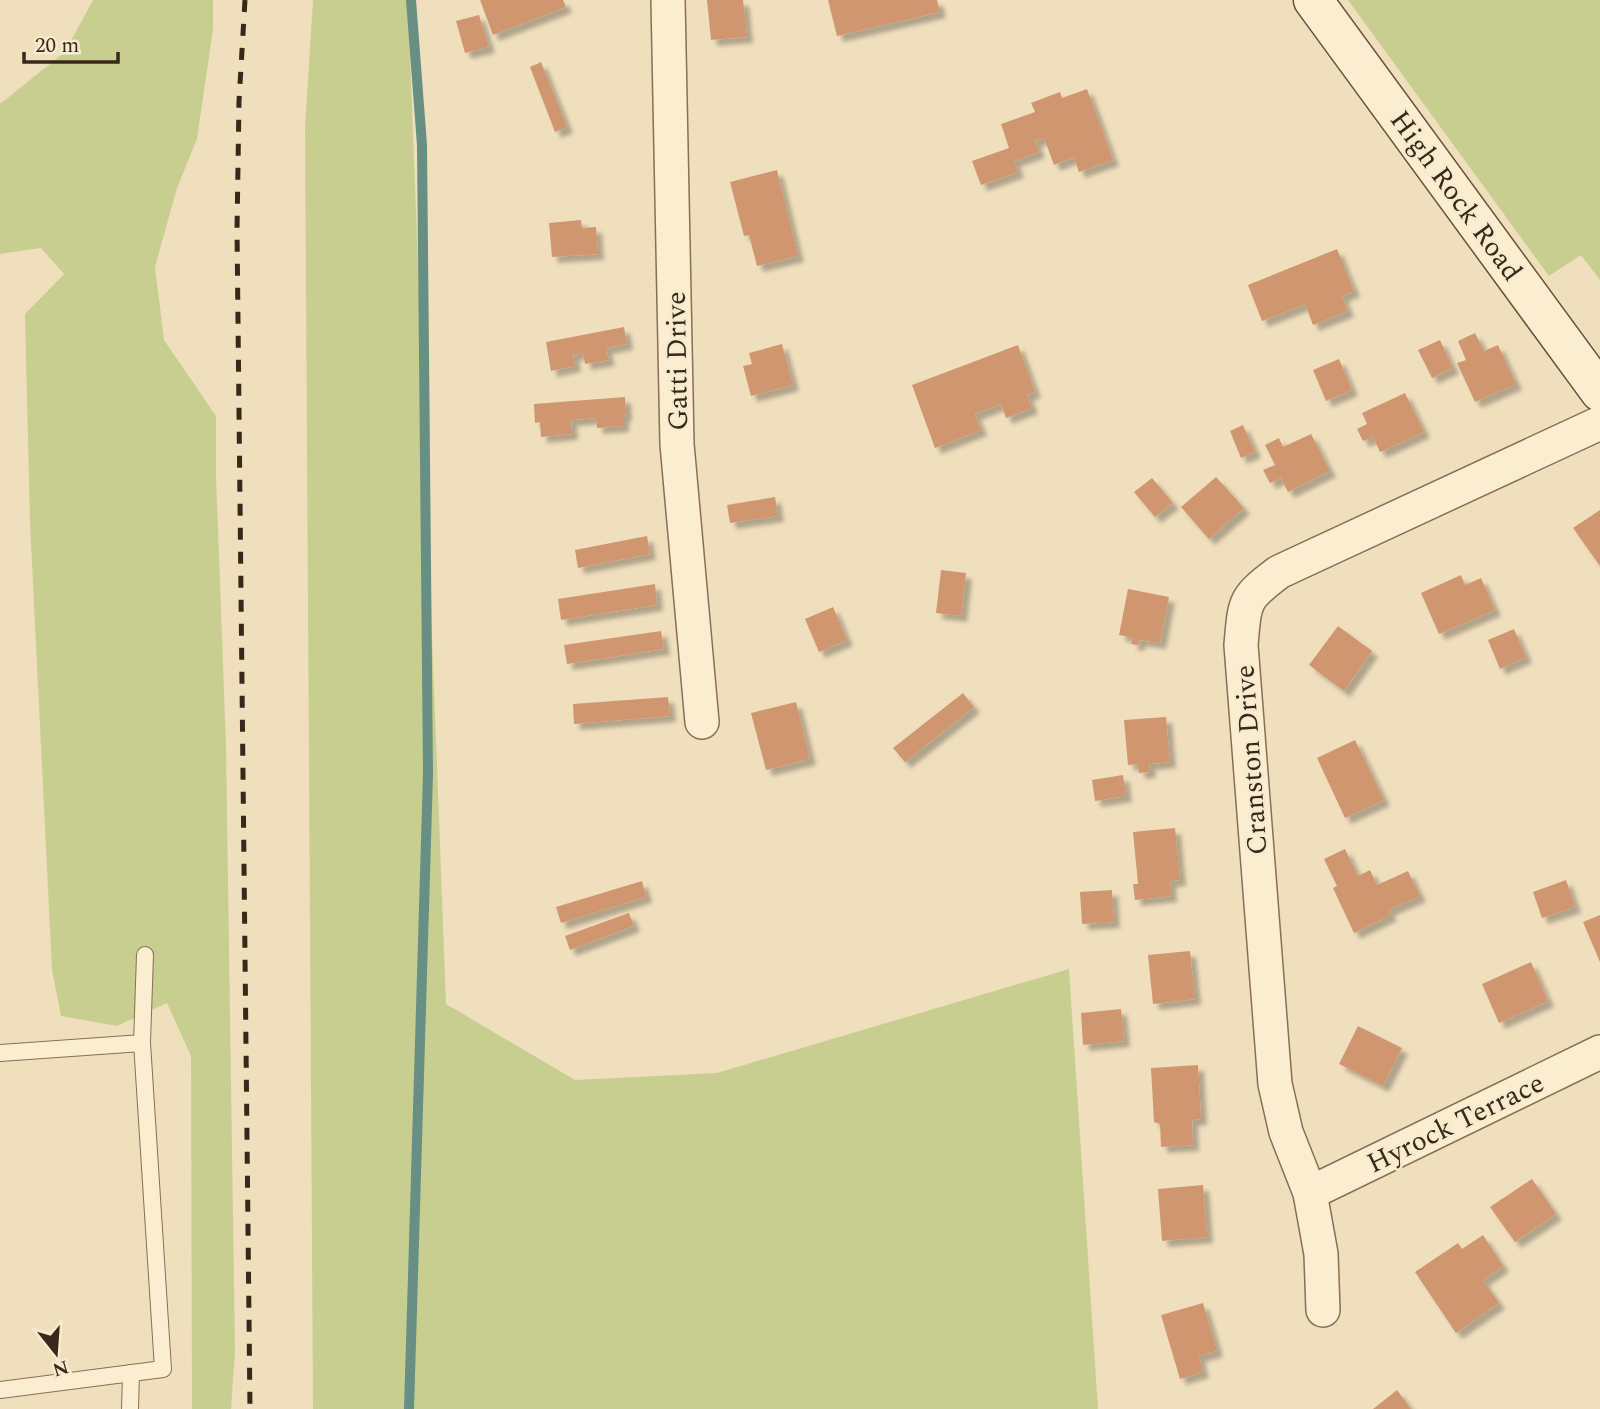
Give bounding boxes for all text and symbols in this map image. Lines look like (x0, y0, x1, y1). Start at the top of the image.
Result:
scale bar (24, 21, 119, 65)
text: 20 m (35, 30, 79, 62)
street label: High Rock Road (1379, 101, 1533, 291)
street label: Gatti Drive (655, 291, 700, 431)
street label: Cranston Drive (1223, 663, 1280, 856)
street label: Hyrock Terrace (1360, 1062, 1552, 1185)
north arrow (21, 1318, 91, 1388)
text: N (49, 1352, 72, 1384)

